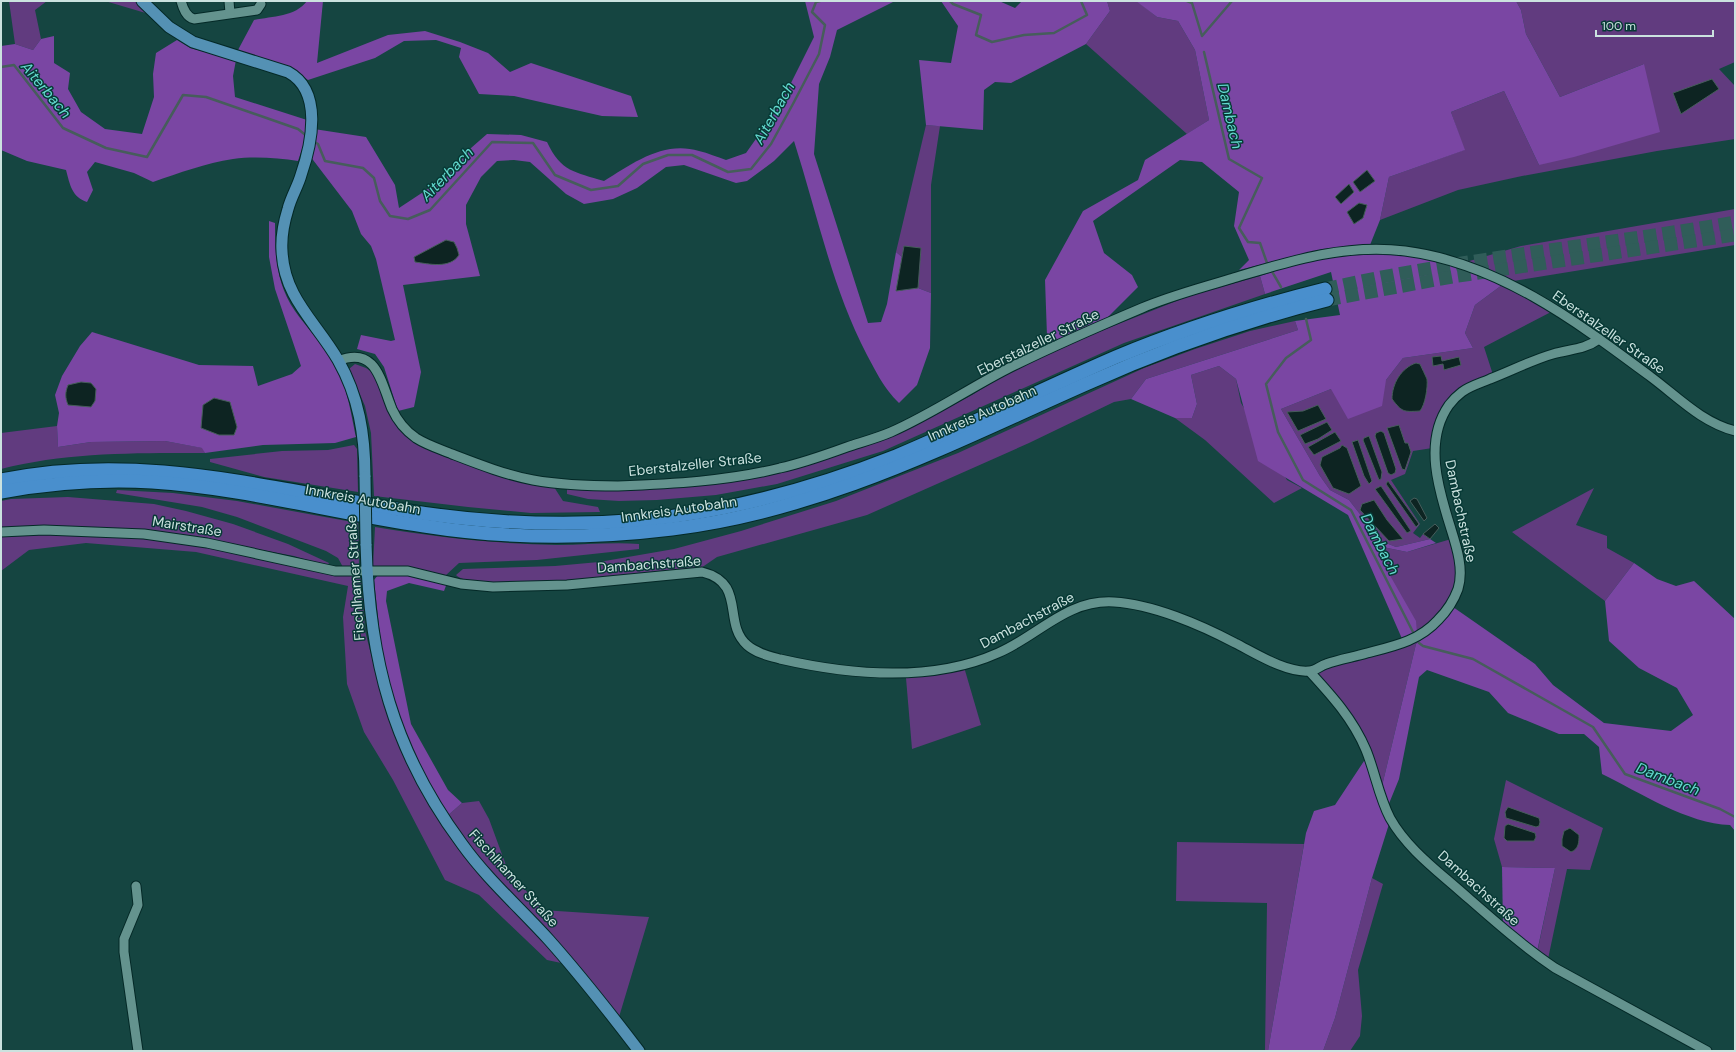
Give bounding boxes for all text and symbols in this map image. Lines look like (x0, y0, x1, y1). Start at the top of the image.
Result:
scale bar (1596, 12, 1713, 38)
text: 100 m (1602, 18, 1636, 34)
water label: Aiterbach (16, 57, 76, 123)
water label: Aiterbach (748, 78, 799, 149)
water label: Dambach (1213, 81, 1247, 151)
water label: Aiterbach (415, 142, 478, 206)
street label: Eberstalzeller Straße (1549, 286, 1669, 378)
street label: Eberstalzeller Straße (974, 305, 1102, 379)
street label: Innkreis Autobahn (925, 381, 1039, 445)
street label: Eberstalzeller Straße (628, 448, 762, 480)
street label: Dambachstraße (1441, 458, 1481, 564)
street label: Innkreis Autobahn (304, 480, 422, 518)
street label: Innkreis Autobahn (620, 492, 738, 526)
water label: Dambach (1356, 510, 1404, 579)
street label: Mairstraße (151, 512, 223, 540)
street label: Fischlhamer Straße (342, 515, 368, 641)
street label: Dambachstraße (596, 551, 702, 577)
street label: Dambachstraße (977, 588, 1077, 652)
water label: Dambach (1633, 758, 1703, 800)
street label: Fischlhamer Straße (465, 825, 563, 931)
street label: Dambachstraße (1434, 846, 1524, 930)

